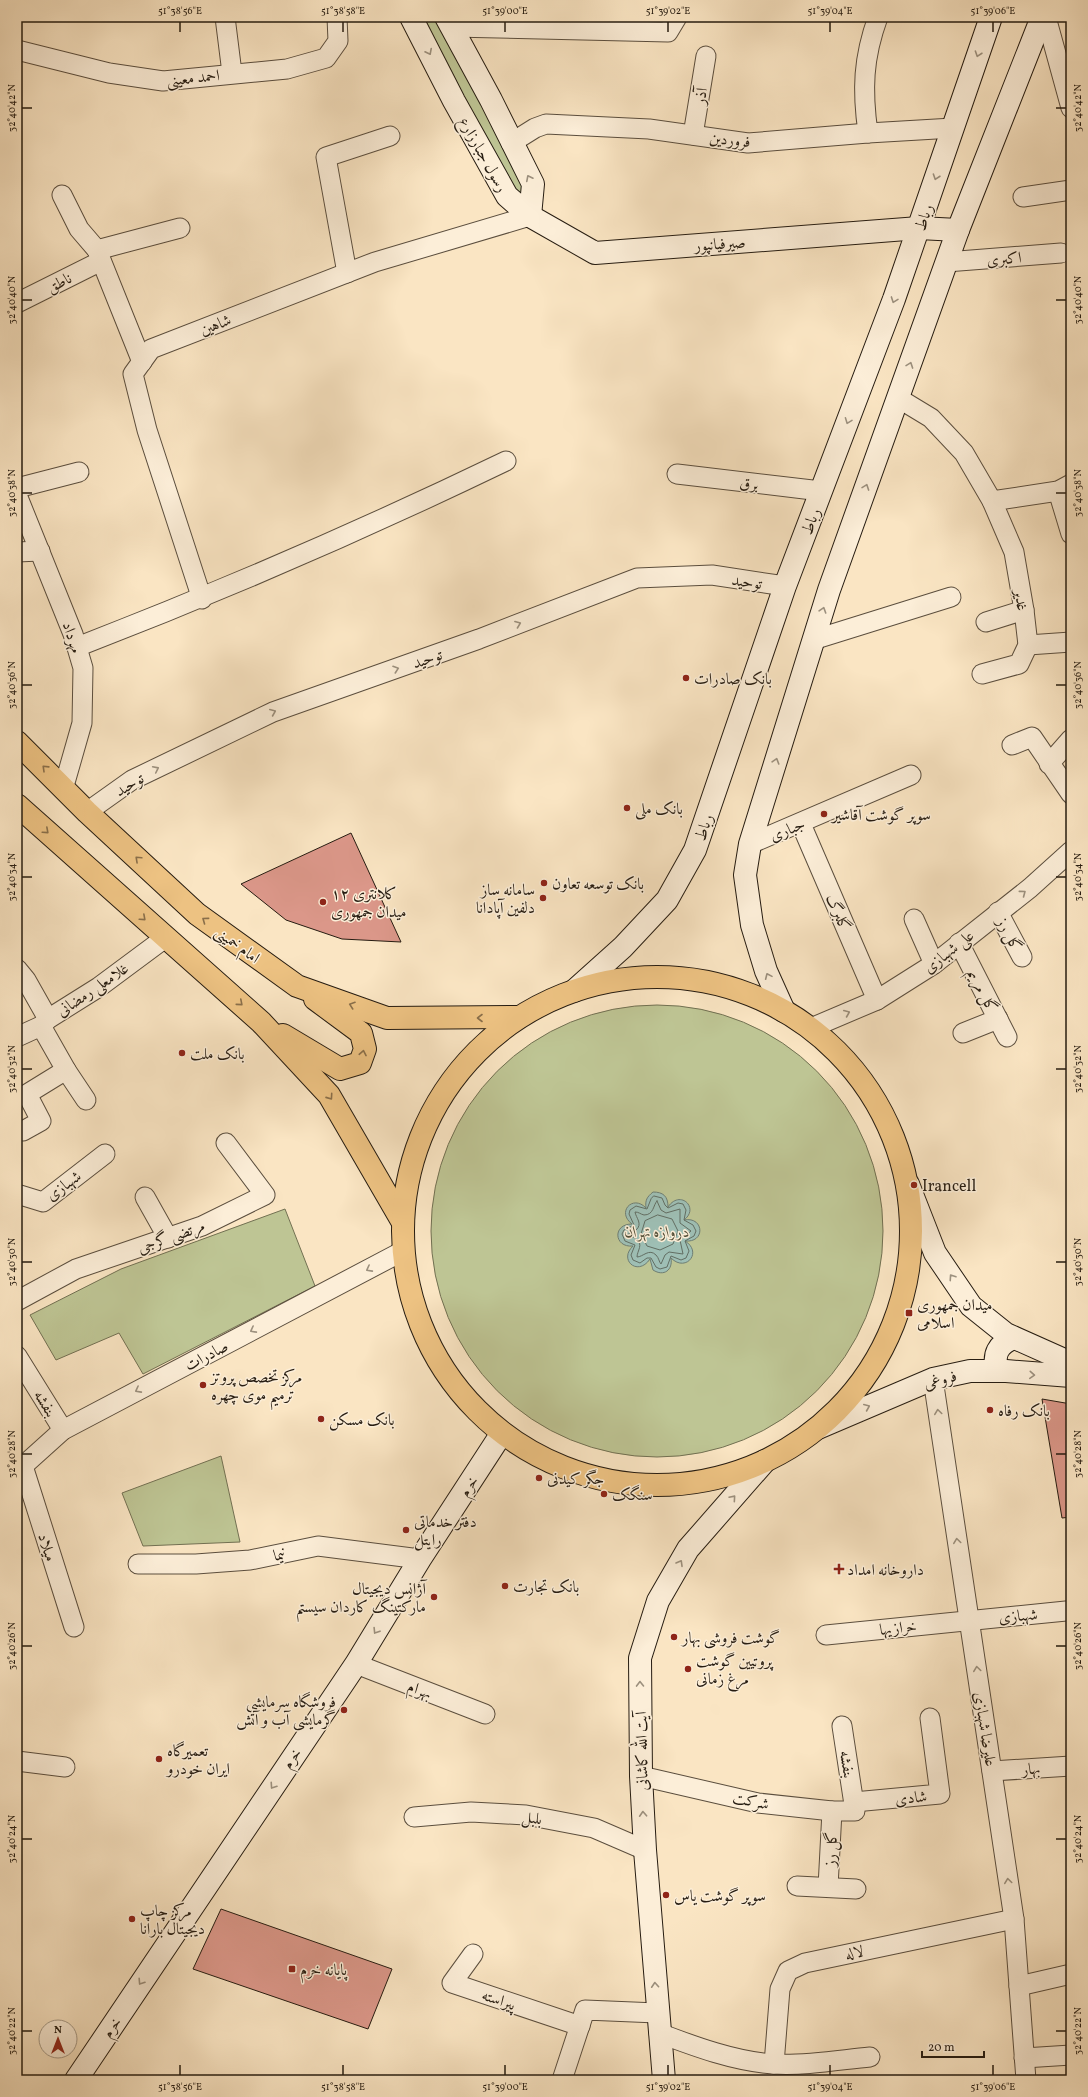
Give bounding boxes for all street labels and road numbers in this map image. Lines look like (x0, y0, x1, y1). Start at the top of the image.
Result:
street label: احمد معینی (165, 65, 221, 93)
street label: آذر (689, 85, 714, 108)
street label: رسول جبارزارع (452, 113, 512, 197)
street label: فروردین (708, 128, 752, 154)
street label: رباط (910, 201, 940, 234)
street label: صیرفیانپور (692, 232, 746, 258)
street label: اکبری (986, 248, 1023, 272)
street label: ناطق (44, 268, 76, 299)
street label: شاهین (197, 310, 235, 342)
street label: برق (738, 473, 760, 497)
street label: رباط (797, 505, 827, 538)
street label: توحید (730, 570, 764, 596)
street label: غدیر (1007, 586, 1033, 613)
street label: مهرداد (56, 619, 86, 656)
street label: توحید (410, 644, 447, 675)
street label: توحید (111, 768, 150, 803)
street label: رباط (690, 811, 720, 844)
street label: جباری (767, 814, 809, 848)
street label: گلبرگ (820, 891, 855, 935)
street label: گل رز (989, 913, 1026, 956)
street label: امام خمینی (209, 922, 264, 971)
street label: علی شهبازی (919, 926, 979, 979)
street label: غلامعلی رمضانی (53, 958, 134, 1023)
street label: گل مریم (959, 965, 1002, 1017)
street label: شهبازی (42, 1166, 86, 1207)
street label: مرتضی گرجی (135, 1215, 208, 1260)
street label: صادرات (181, 1336, 233, 1377)
street label: فروغی (921, 1366, 960, 1396)
street label: بنفشه (28, 1386, 61, 1422)
street label: خرم (455, 1472, 486, 1503)
street label: میلاد (31, 1531, 61, 1565)
street label: نیما (271, 1544, 288, 1568)
street label: شهبازی (998, 1604, 1039, 1630)
street label: خرازیها (878, 1616, 918, 1642)
street label: بهرام (403, 1676, 435, 1707)
street label: علیرضا شهبازی (967, 1690, 1001, 1768)
street label: آیت الله کاشانی (628, 1710, 655, 1791)
street label: خرم (278, 1744, 309, 1775)
street label: بنفشه (833, 1749, 859, 1780)
street label: بهار (1019, 1758, 1041, 1782)
street label: شادی (894, 1786, 928, 1812)
street label: شرکت (731, 1788, 771, 1816)
street label: بلبل (520, 1807, 543, 1831)
street label: گل رز (820, 1831, 844, 1869)
street label: لاله (843, 1941, 867, 1967)
street label: پیراسته (479, 1985, 519, 2017)
street label: خرم (98, 2013, 129, 2044)

